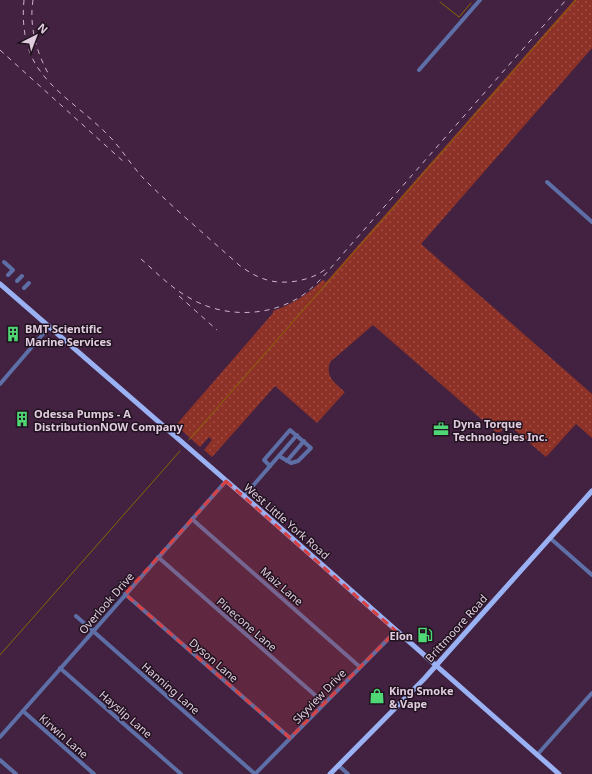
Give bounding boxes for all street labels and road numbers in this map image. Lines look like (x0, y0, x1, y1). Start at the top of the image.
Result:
street label: West Little York Road (241, 480, 333, 562)
street label: Maiz Lane (257, 563, 307, 609)
street label: Overlook Drive (75, 569, 137, 637)
street label: Brittmoore Road (422, 591, 490, 665)
street label: Pinecone Lane (214, 594, 280, 654)
street label: Dyson Lane (186, 635, 242, 685)
street label: Hanning Lane (139, 659, 203, 717)
street label: Skyview Drive (289, 665, 349, 727)
street label: Hayslip Lane (96, 687, 156, 741)
street label: Kirwin Lane (36, 711, 92, 761)

